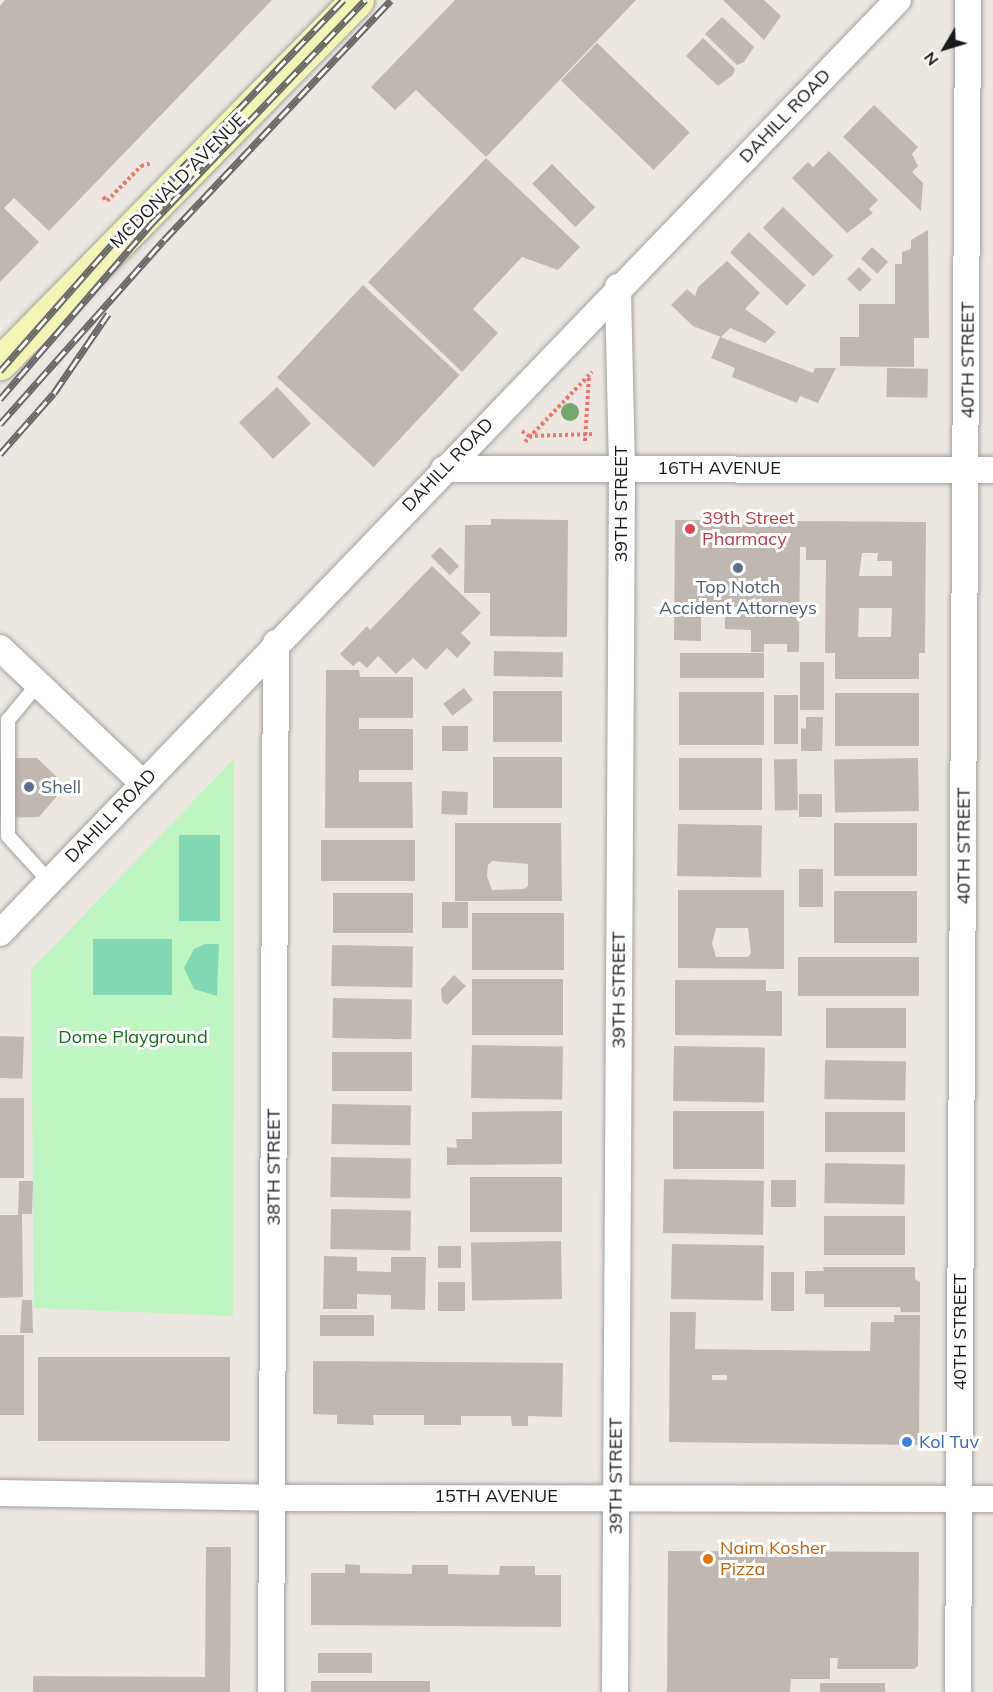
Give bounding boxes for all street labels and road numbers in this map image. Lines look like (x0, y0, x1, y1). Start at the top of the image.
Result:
street label: DAHILL ROAD (735, 65, 835, 167)
street label: MCDONALD AVENUE (106, 109, 250, 253)
street label: 40TH STREET (957, 301, 979, 419)
street label: DAHILL ROAD (398, 414, 498, 516)
street label: 39TH STREET (610, 445, 632, 563)
street label: 16TH AVENUE (657, 457, 781, 479)
street label: DAHILL ROAD (61, 765, 161, 867)
street label: 40TH STREET (953, 787, 975, 905)
street label: 39TH STREET (608, 931, 630, 1049)
street label: 38TH STREET (263, 1108, 285, 1226)
street label: 40TH STREET (949, 1273, 971, 1391)
street label: 39TH STREET (605, 1417, 627, 1535)
street label: 15TH AVENUE (434, 1485, 558, 1507)

